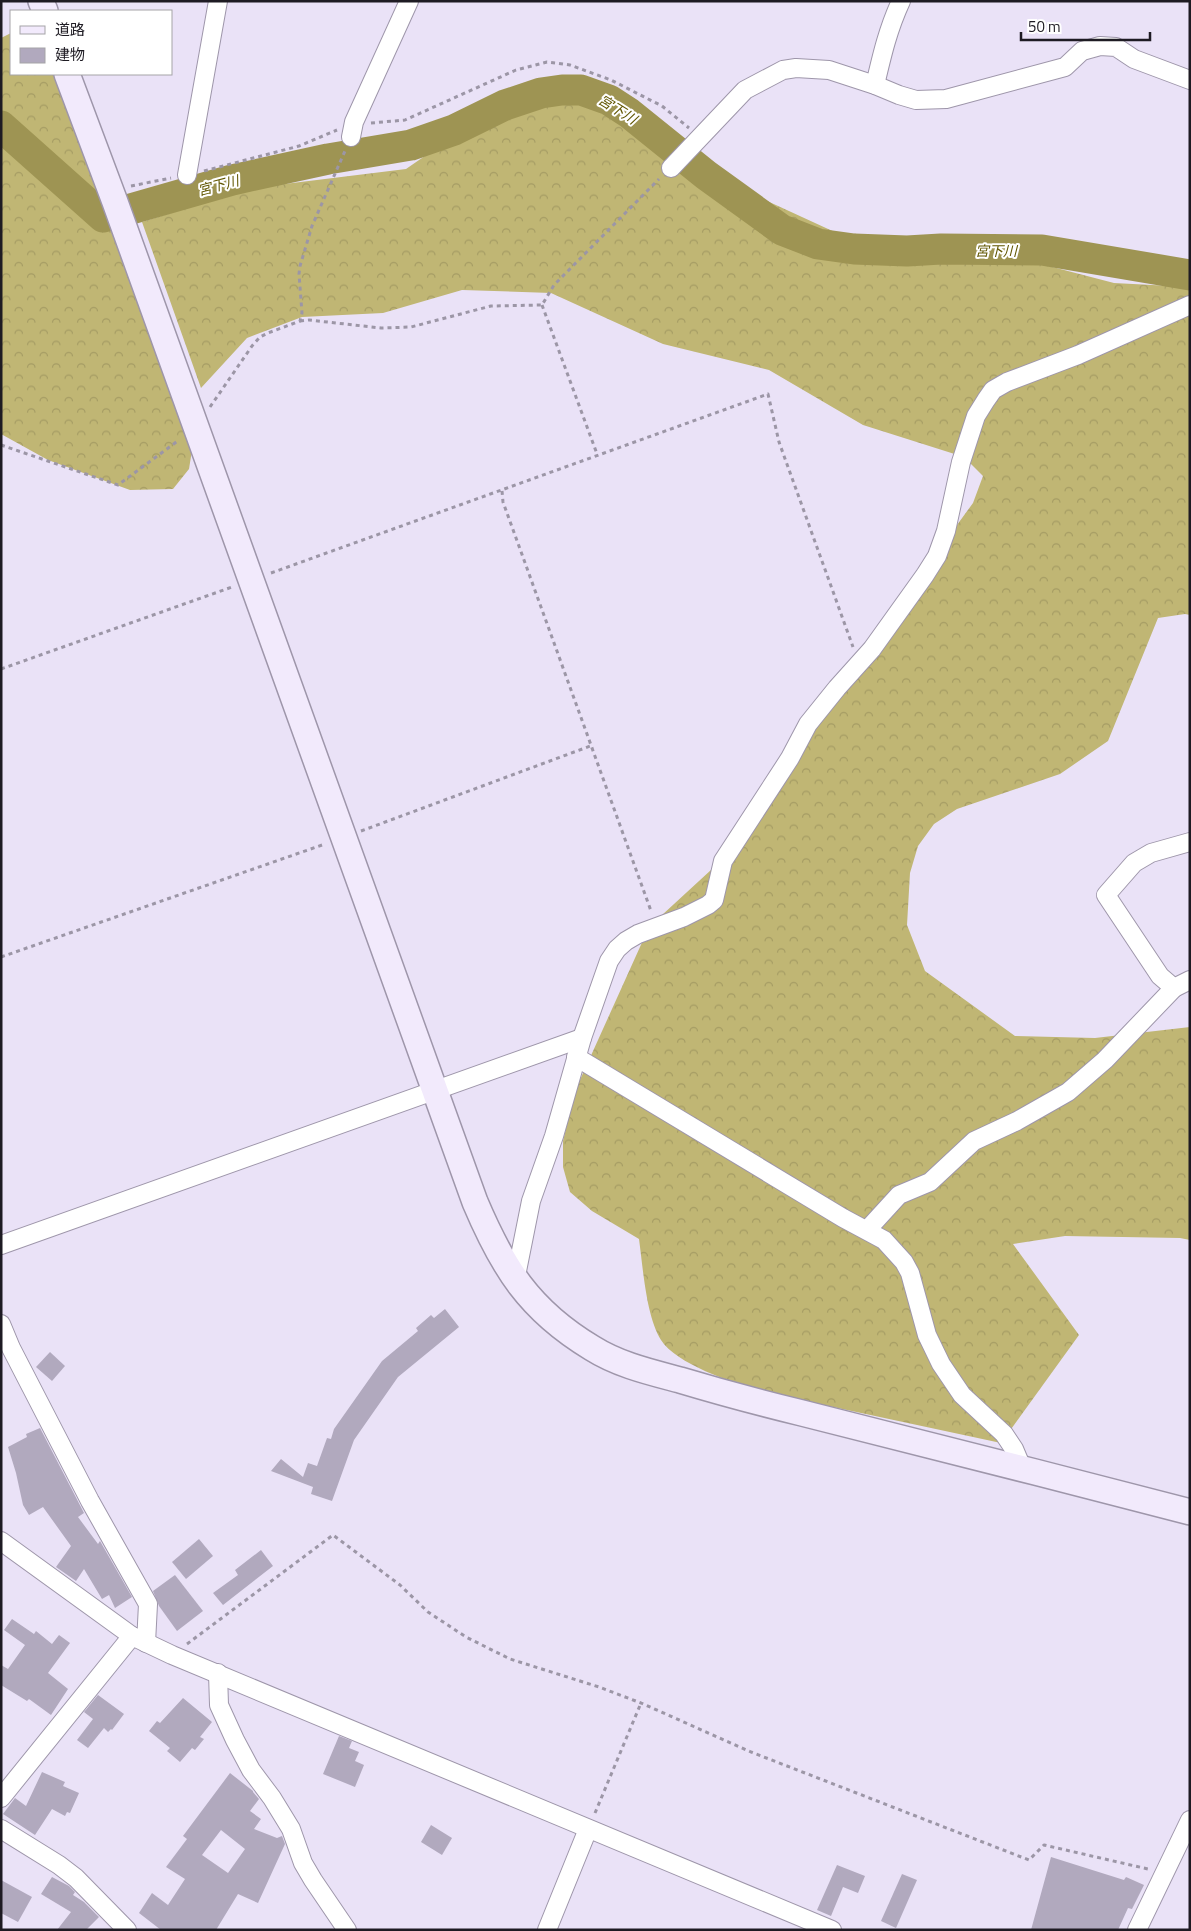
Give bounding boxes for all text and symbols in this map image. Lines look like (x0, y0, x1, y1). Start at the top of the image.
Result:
legend (10, 10, 172, 75)
scale bar (1021, 10, 1150, 42)
text: 50 m (1028, 15, 1061, 38)
text: 道路 (55, 18, 85, 41)
text: 建物 (55, 43, 85, 66)
water label: 宮下川 (595, 89, 643, 130)
water label: 宮下川 (195, 169, 243, 201)
water label: 宮下川 (975, 240, 1019, 261)

